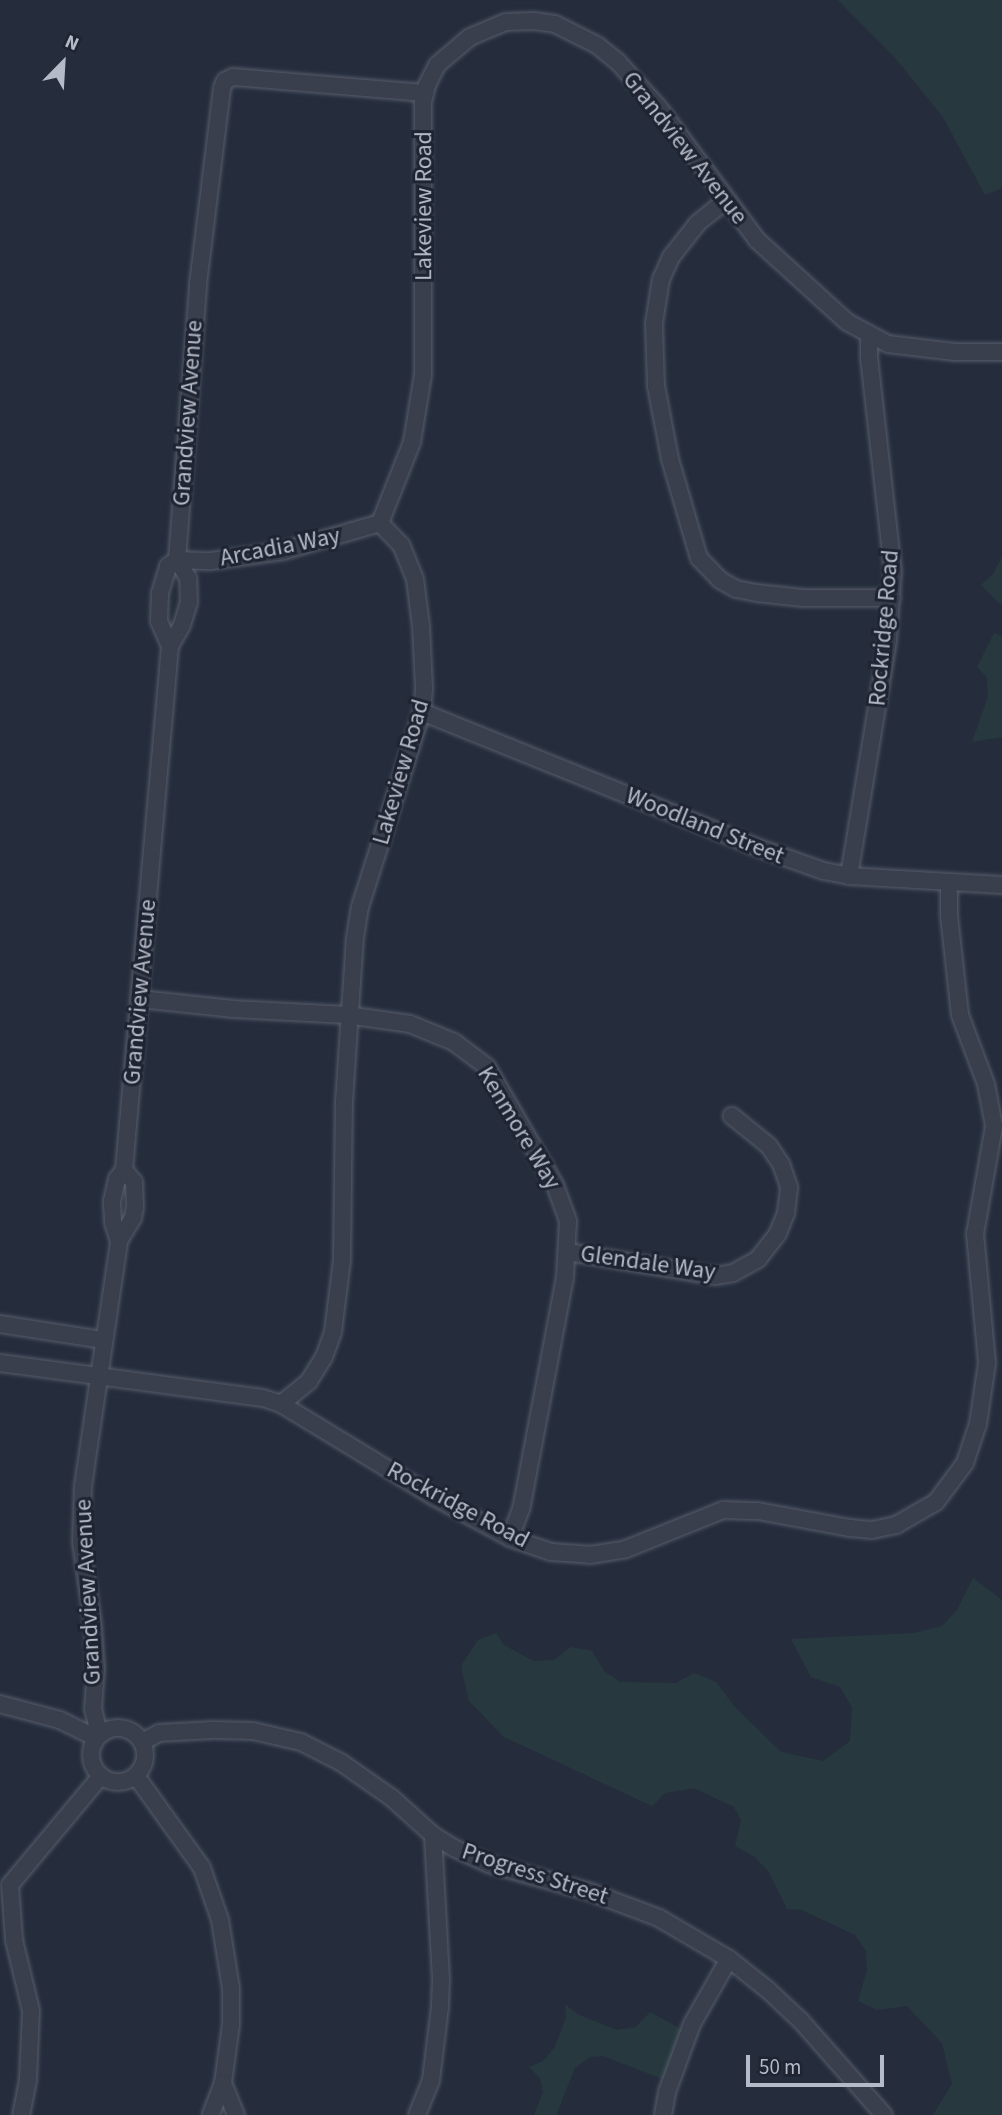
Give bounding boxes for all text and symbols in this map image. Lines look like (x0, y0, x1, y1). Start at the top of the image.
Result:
north arrow (28, 28, 98, 98)
text: N (60, 28, 83, 58)
street label: Grandview Avenue (616, 66, 754, 230)
street label: Lakeview Road (410, 131, 438, 281)
street label: Grandview Avenue (167, 319, 209, 507)
street label: Arcadia Way (217, 521, 343, 573)
street label: Rockridge Road (863, 549, 905, 707)
street label: Lakeview Road (366, 696, 436, 848)
street label: Woodland Street (622, 781, 788, 871)
street label: Grandview Avenue (118, 898, 162, 1086)
street label: Kenmore Way (471, 1061, 567, 1195)
street label: Glendale Way (579, 1239, 717, 1287)
street label: Rockridge Road (382, 1455, 534, 1555)
street label: Grandview Avenue (69, 1498, 107, 1686)
street label: Progress Street (458, 1837, 612, 1911)
scale bar (750, 2042, 888, 2086)
text: 50 m (759, 2052, 801, 2082)

